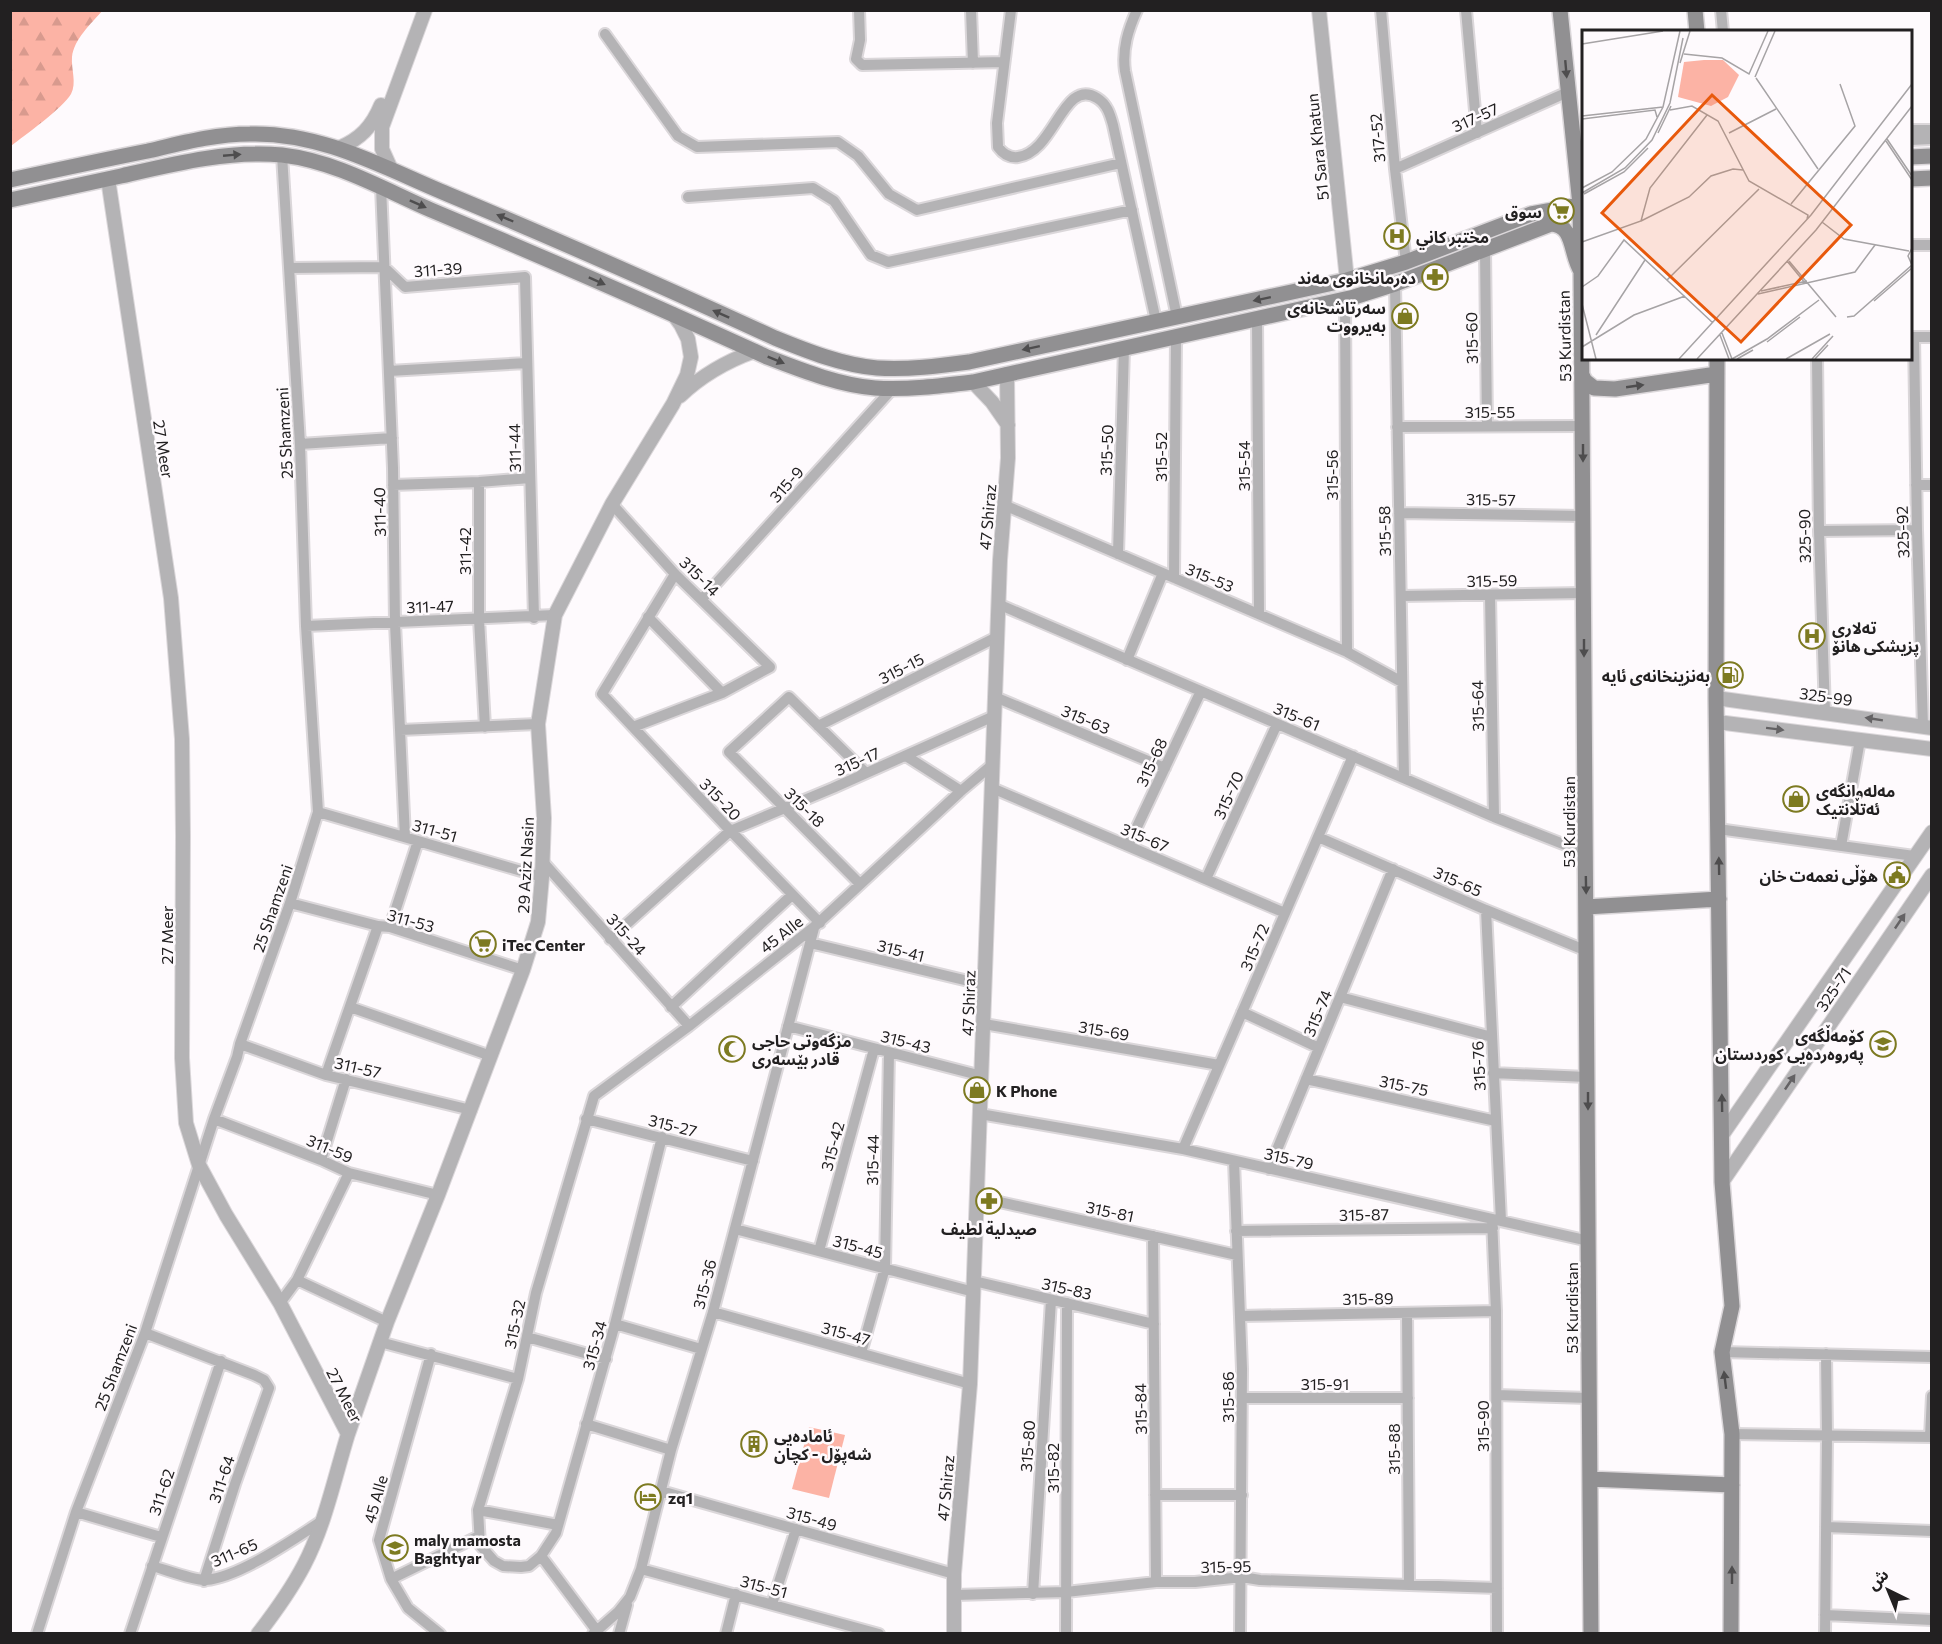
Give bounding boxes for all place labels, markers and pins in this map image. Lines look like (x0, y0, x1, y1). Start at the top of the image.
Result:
supermarket icon: سوق (1546, 196, 1576, 226)
place label: سوق (1505, 202, 1542, 222)
hospital icon: مختبر كاني (1382, 221, 1412, 251)
place label: مختبر كاني (1416, 227, 1489, 250)
pharmacy icon: دەرمانخانوی مەند (1420, 262, 1450, 292)
place label: دەرمانخانوی مەند (1297, 268, 1416, 288)
place label: سەرتاشخانەی بەیرووت (1287, 298, 1386, 336)
shop icon: سەرتاشخانەی بەیرووت (1390, 301, 1420, 331)
place label: تەلاری پزیشکی هانۆ (1832, 618, 1919, 656)
hospital icon: تەلاری پزیشکی هانۆ (1797, 621, 1827, 651)
fuel station icon: بەنزینخانەی ئایە (1715, 660, 1745, 690)
place label: بەنزینخانەی ئایە (1602, 666, 1710, 686)
place label: مەلەوانگەی ئەتڵانتیک (1816, 781, 1895, 819)
shop icon: مەلەوانگەی ئەتڵانتیک (1781, 784, 1811, 814)
public building icon: هۆڵی نعمەت خان (1882, 860, 1912, 890)
place label: هۆڵی نعمەت خان (1760, 864, 1878, 886)
supermarket icon: iTec Center (468, 929, 498, 959)
place label: iTec Center (502, 935, 586, 954)
place label: كۆمەڵگەی پەروەردەیی كوردستان (1715, 1024, 1865, 1064)
school or university icon: كۆمەڵگەی پەروەردەیی كوردستان (1868, 1029, 1898, 1059)
place label: مزگەوتی حاجی قادر بێسەری (752, 1031, 852, 1069)
mosque icon: مزگەوتی حاجی قادر بێسەری (717, 1034, 747, 1064)
shop icon: K Phone (962, 1075, 992, 1105)
place label: K Phone (996, 1081, 1057, 1100)
pharmacy icon: صیدلیة لطیف (974, 1186, 1004, 1216)
place label: صیدلیة لطیف (941, 1219, 1037, 1239)
place label: ئامادەیی شەپۆل - کچان (774, 1426, 872, 1464)
building icon: ئامادەیی شەپۆل - کچان (739, 1429, 769, 1459)
hotel icon: zq1 (633, 1482, 663, 1512)
place label: zq1 (668, 1488, 693, 1507)
place label: maly mamosta Baghtyar (414, 1530, 521, 1567)
school or university icon: maly mamosta Baghtyar (380, 1533, 410, 1563)

